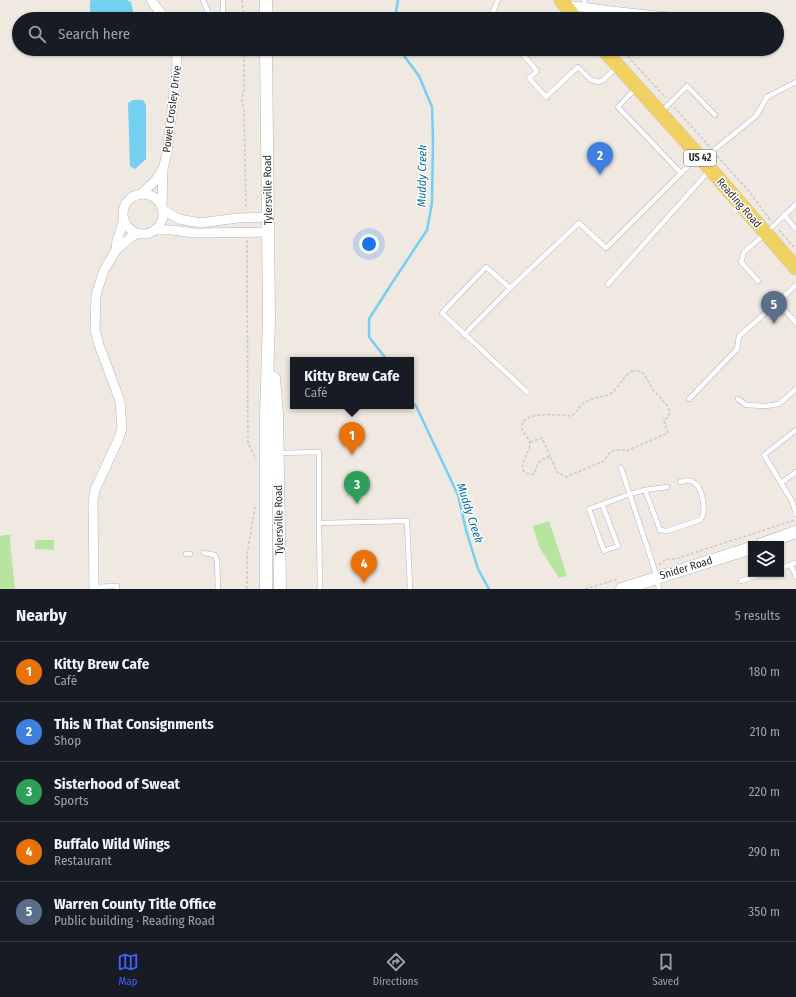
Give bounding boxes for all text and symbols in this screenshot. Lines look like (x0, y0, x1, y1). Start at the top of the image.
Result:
search box (12, 12, 784, 56)
icon: search (26, 23, 48, 45)
text: Search here (58, 25, 130, 43)
street label: Powel Crosley Drive (160, 65, 184, 153)
pin: 2 (587, 142, 613, 175)
water label: Muddy Creek (414, 145, 430, 207)
road number: US 42 (684, 150, 716, 166)
street label: Tylersville Road (261, 155, 275, 225)
street label: Reading Road (714, 175, 764, 231)
your location (359, 234, 379, 254)
pin: 5 (761, 291, 787, 324)
popup (290, 357, 414, 409)
text: Kitty Brew Cafe (304, 367, 400, 385)
text: Café (304, 385, 327, 400)
pin: 1 (339, 422, 365, 455)
pin: 3 (344, 471, 370, 504)
water label: Muddy Creek (454, 481, 486, 545)
street label: Tylersville Road (272, 485, 286, 555)
map controls (748, 541, 784, 577)
button: layers (748, 541, 784, 577)
pin: 4 (351, 550, 377, 583)
street label: Snider Road (658, 554, 714, 582)
text: Nearby (16, 605, 67, 626)
text: 5 results (735, 608, 780, 623)
text: Kitty Brew Cafe (54, 655, 149, 673)
text: 1 (26, 664, 32, 679)
text: 180 m (749, 664, 780, 679)
text: Café (54, 673, 77, 688)
text: This N That Consignments (54, 715, 214, 733)
text: 2 (26, 724, 32, 739)
text: 210 m (750, 724, 780, 739)
text: Shop (54, 733, 81, 748)
text: Sisterhood of Sweat (54, 775, 180, 793)
text: 3 (26, 784, 32, 799)
text: 220 m (749, 784, 780, 799)
text: Sports (54, 793, 89, 808)
text: Buffalo Wild Wings (54, 835, 170, 853)
text: 4 (26, 844, 32, 859)
text: 290 m (748, 844, 780, 859)
text: Restaurant (54, 853, 112, 868)
text: Warren County Title Office (54, 895, 216, 913)
text: 5 (26, 904, 32, 919)
text: 350 m (748, 904, 780, 919)
text: Public building · Reading Road (54, 913, 215, 928)
tab: Map (117, 951, 139, 988)
tab: Directions (373, 951, 418, 988)
tab: Saved (652, 951, 679, 988)

